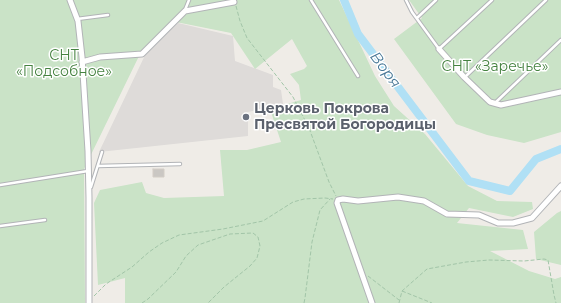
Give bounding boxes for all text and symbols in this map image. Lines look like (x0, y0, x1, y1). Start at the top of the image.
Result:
park label: СНТ «Подсобное» (16, 48, 112, 80)
water label: Воря (366, 49, 404, 91)
park label: СНТ «Заречье» (442, 59, 548, 75)
place label: Церковь Покрова Пресвятой Богородицы (254, 101, 436, 134)
marker: Церковь Покрова Пресвятой Богородицы (241, 112, 251, 122)

